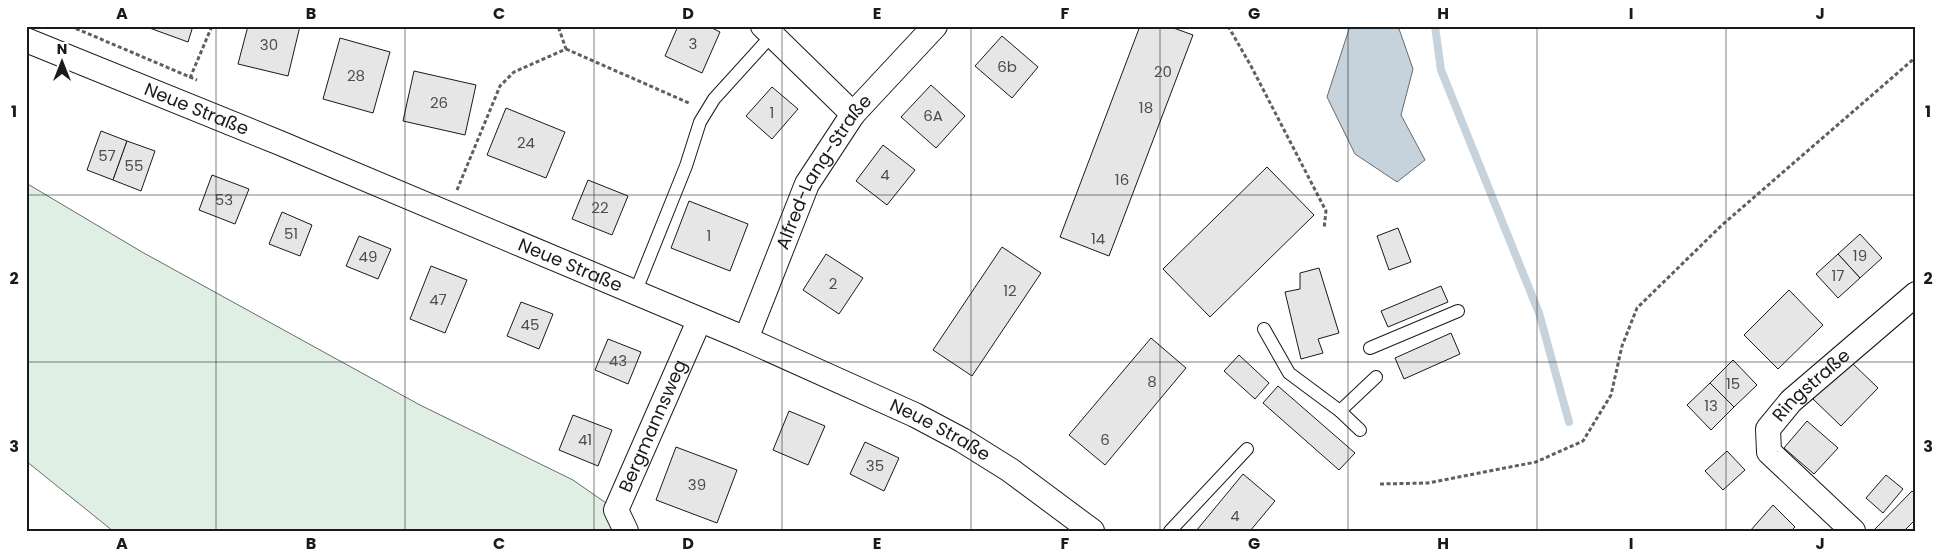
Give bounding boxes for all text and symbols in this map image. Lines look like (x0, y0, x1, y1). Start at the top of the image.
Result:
text: A (116, 2, 128, 25)
text: B (306, 2, 316, 25)
text: C (493, 2, 505, 25)
text: D (682, 2, 694, 25)
text: E (873, 2, 881, 25)
text: F (1061, 2, 1070, 25)
text: G (1248, 2, 1260, 25)
text: H (1437, 2, 1449, 25)
text: I (1629, 2, 1633, 25)
text: J (1815, 2, 1825, 25)
house number: 3 (689, 33, 697, 54)
house number: 30 (260, 34, 278, 55)
north arrow (38, 38, 88, 88)
text: N (57, 39, 67, 59)
house number: 6b (997, 56, 1017, 77)
house number: 20 (1154, 61, 1172, 82)
house number: 28 (347, 65, 365, 86)
street label: Neue Straße (141, 76, 253, 141)
street label: Alfred-Lang-Straße (770, 89, 877, 253)
house number: 26 (430, 92, 448, 113)
house number: 18 (1139, 97, 1153, 118)
text: 1 (11, 100, 17, 123)
text: 1 (1925, 100, 1931, 123)
house number: 1 (770, 102, 774, 123)
house number: 6A (923, 105, 943, 126)
house number: 24 (517, 132, 535, 153)
house number: 57 (98, 145, 116, 166)
house number: 55 (125, 155, 143, 176)
house number: 4 (880, 164, 890, 185)
house number: 16 (1115, 169, 1129, 190)
house number: 53 (215, 189, 233, 210)
house number: 22 (591, 197, 609, 218)
house number: 51 (284, 223, 298, 244)
house number: 1 (707, 225, 711, 246)
house number: 14 (1091, 228, 1105, 249)
street label: Neue Straße (515, 232, 626, 298)
house number: 19 (1853, 245, 1867, 266)
house number: 49 (359, 246, 377, 267)
house number: 17 (1832, 265, 1845, 286)
text: 2 (9, 267, 19, 290)
text: 2 (1923, 267, 1933, 290)
house number: 2 (829, 273, 837, 294)
house number: 12 (1003, 280, 1017, 301)
house number: 47 (429, 289, 447, 310)
house number: 45 (521, 314, 539, 335)
street label: Ringstraße (1766, 343, 1855, 427)
house number: 43 (609, 350, 627, 371)
street label: Bergmannsweg (612, 356, 693, 496)
house number: 8 (1147, 371, 1157, 392)
house number: 15 (1726, 373, 1740, 394)
street label: Neue Straße (886, 392, 995, 467)
house number: 13 (1704, 395, 1718, 416)
house number: 41 (578, 429, 592, 450)
house number: 6 (1100, 429, 1110, 450)
text: 3 (9, 435, 19, 458)
text: 3 (1923, 435, 1933, 458)
house number: 35 (866, 455, 884, 476)
house number: 39 (688, 474, 706, 495)
house number: 4 (1230, 505, 1240, 526)
text: A (116, 532, 128, 555)
text: B (306, 532, 316, 555)
text: C (493, 532, 505, 555)
text: D (682, 532, 694, 555)
text: E (873, 532, 881, 555)
text: F (1061, 532, 1070, 555)
text: G (1248, 532, 1260, 555)
text: H (1437, 532, 1449, 555)
text: I (1629, 532, 1633, 555)
text: J (1815, 532, 1825, 555)

